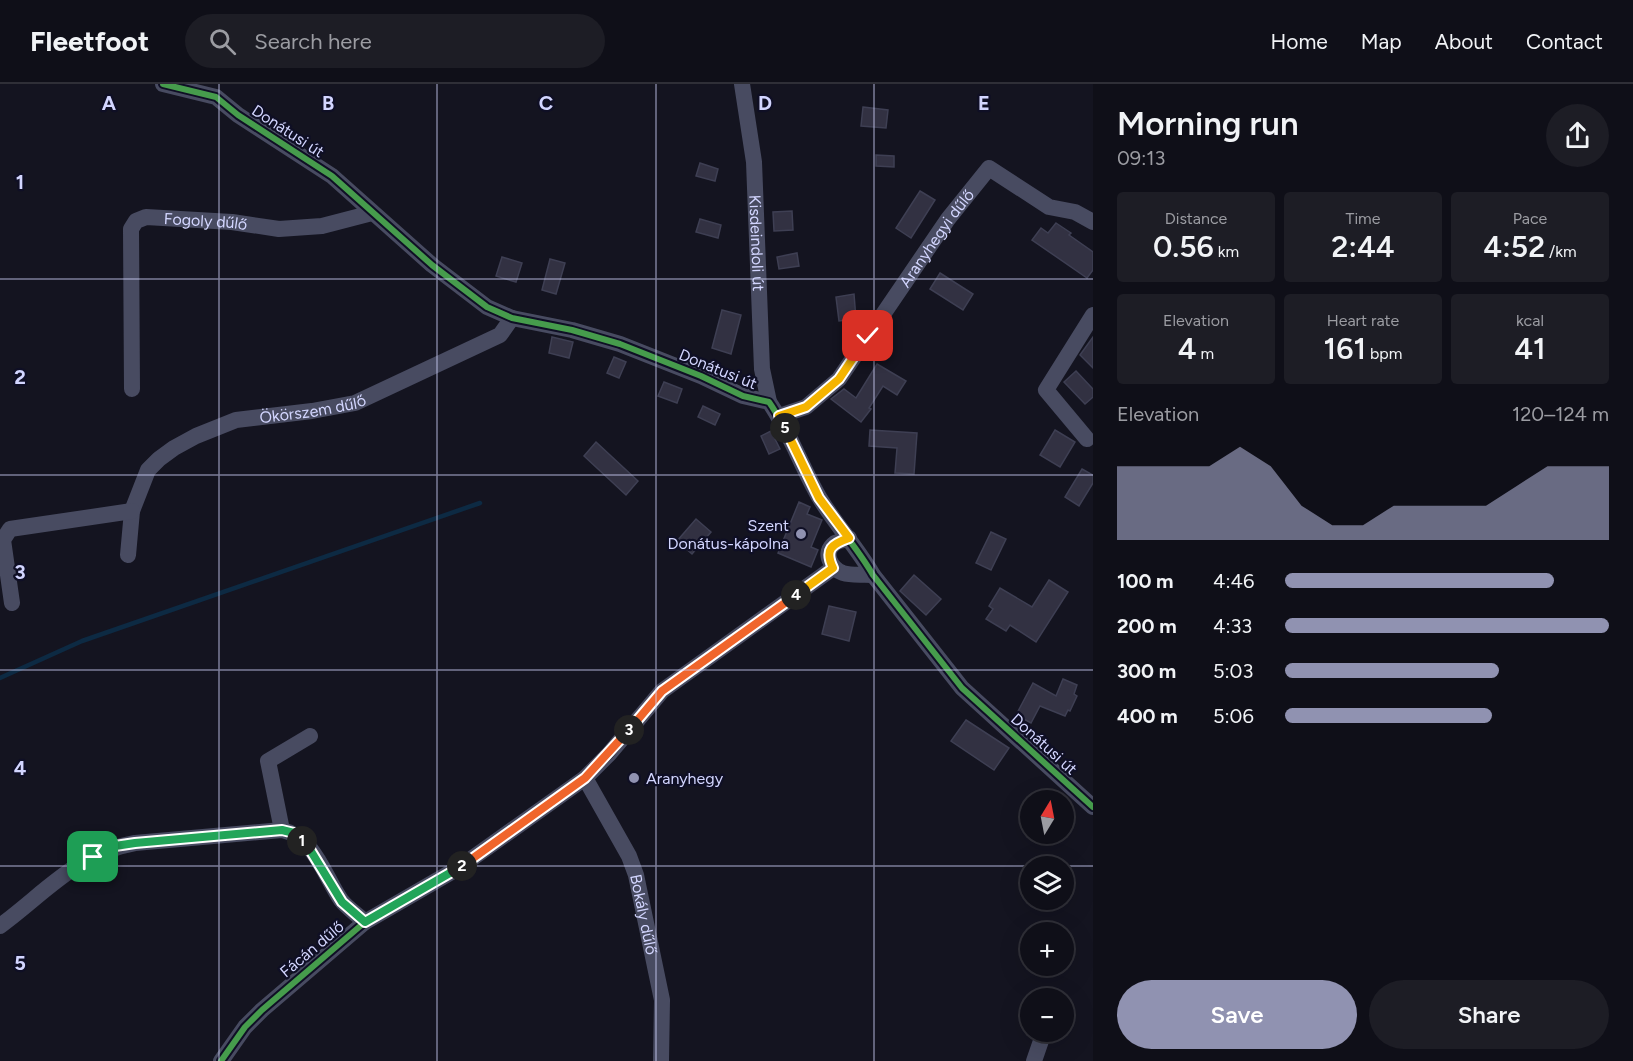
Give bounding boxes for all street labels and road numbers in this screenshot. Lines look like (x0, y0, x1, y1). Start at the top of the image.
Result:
street label: Donátusi út (248, 101, 328, 161)
street label: Aranyhegyi dűlő (895, 185, 978, 291)
street label: Kisdeindoli út (746, 194, 768, 292)
street label: Fogoly dűlő (163, 209, 249, 234)
street label: Donátusi út (676, 345, 760, 393)
street label: Ökörszem dűlő (258, 390, 369, 427)
street label: Donátusi út (1007, 709, 1081, 779)
street label: Bokály dűlő (627, 872, 662, 956)
street label: Fácán dűlő (276, 917, 348, 981)

